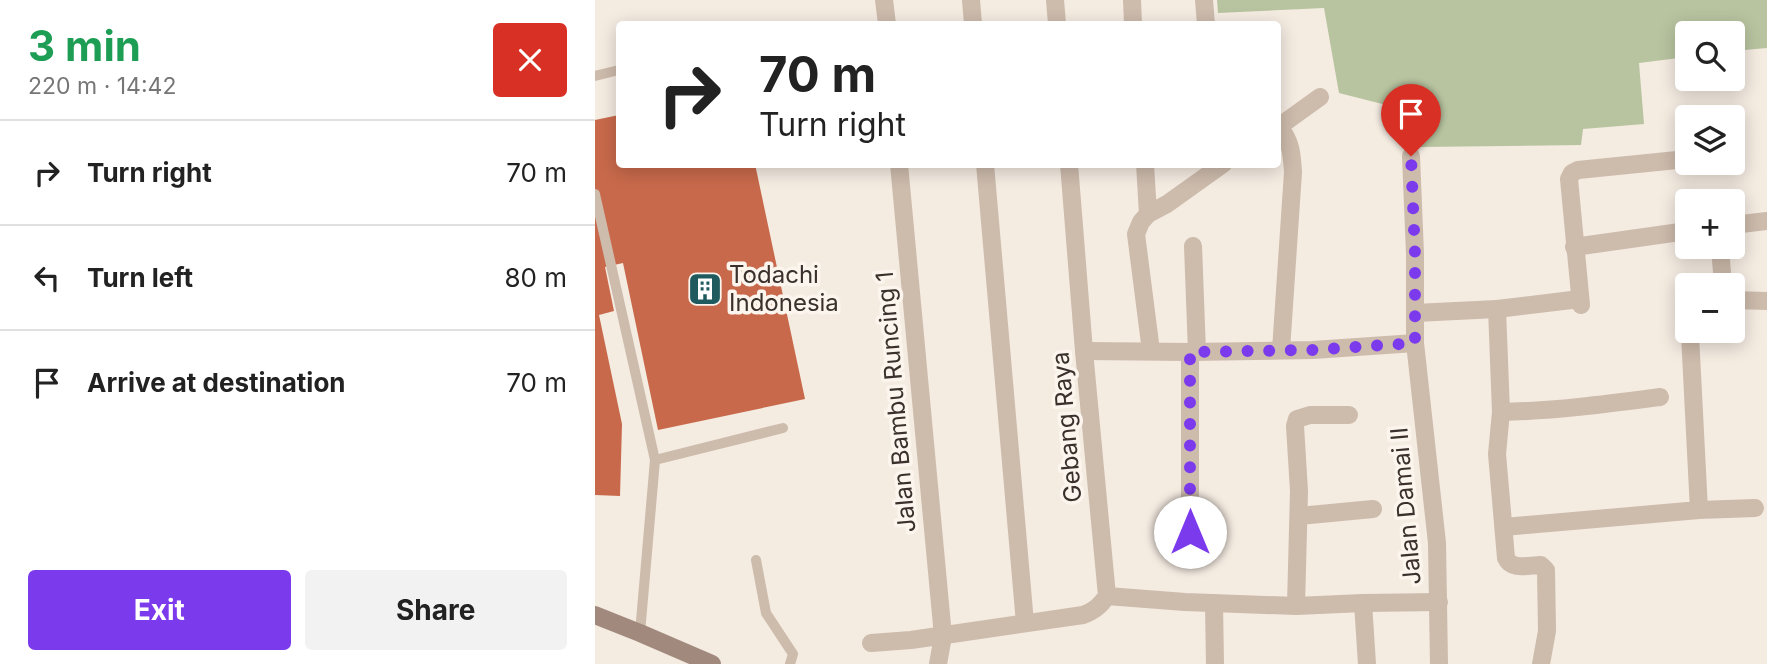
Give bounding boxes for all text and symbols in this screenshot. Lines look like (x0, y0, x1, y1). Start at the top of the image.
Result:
text: 3 min (28, 20, 141, 71)
map controls (1675, 21, 1745, 343)
button: search (1675, 21, 1745, 91)
button: close (493, 23, 567, 97)
text: 70 m (759, 45, 876, 104)
icon: right (644, 49, 735, 140)
text: 220 m · 14:42 (28, 72, 176, 100)
pin (1381, 84, 1441, 156)
icon: arrive (1392, 95, 1430, 133)
text: Turn right (759, 105, 906, 144)
button: layers (1675, 105, 1745, 175)
icon: right (28, 154, 66, 192)
text: Turn right (87, 157, 212, 188)
text: 70 m (506, 157, 567, 188)
button: + (1675, 189, 1745, 259)
icon: left (28, 259, 66, 297)
place label: Todachi Indonesia (729, 260, 839, 317)
text: Turn left (87, 262, 193, 293)
text: 80 m (504, 262, 567, 293)
building icon: Todachi Indonesia (686, 270, 724, 308)
street label: Jalan Bambu Runcing 1 (870, 270, 921, 534)
button: − (1675, 273, 1745, 343)
street label: Gebang Raya (1045, 350, 1088, 504)
icon: arrive (28, 364, 66, 402)
text: Arrive at destination (87, 367, 346, 398)
text: 70 m (506, 367, 567, 398)
street label: Jalan Damai II (1384, 426, 1427, 586)
position arrow (1153, 495, 1227, 569)
button: Exit (28, 570, 291, 650)
button: Share (305, 570, 567, 650)

